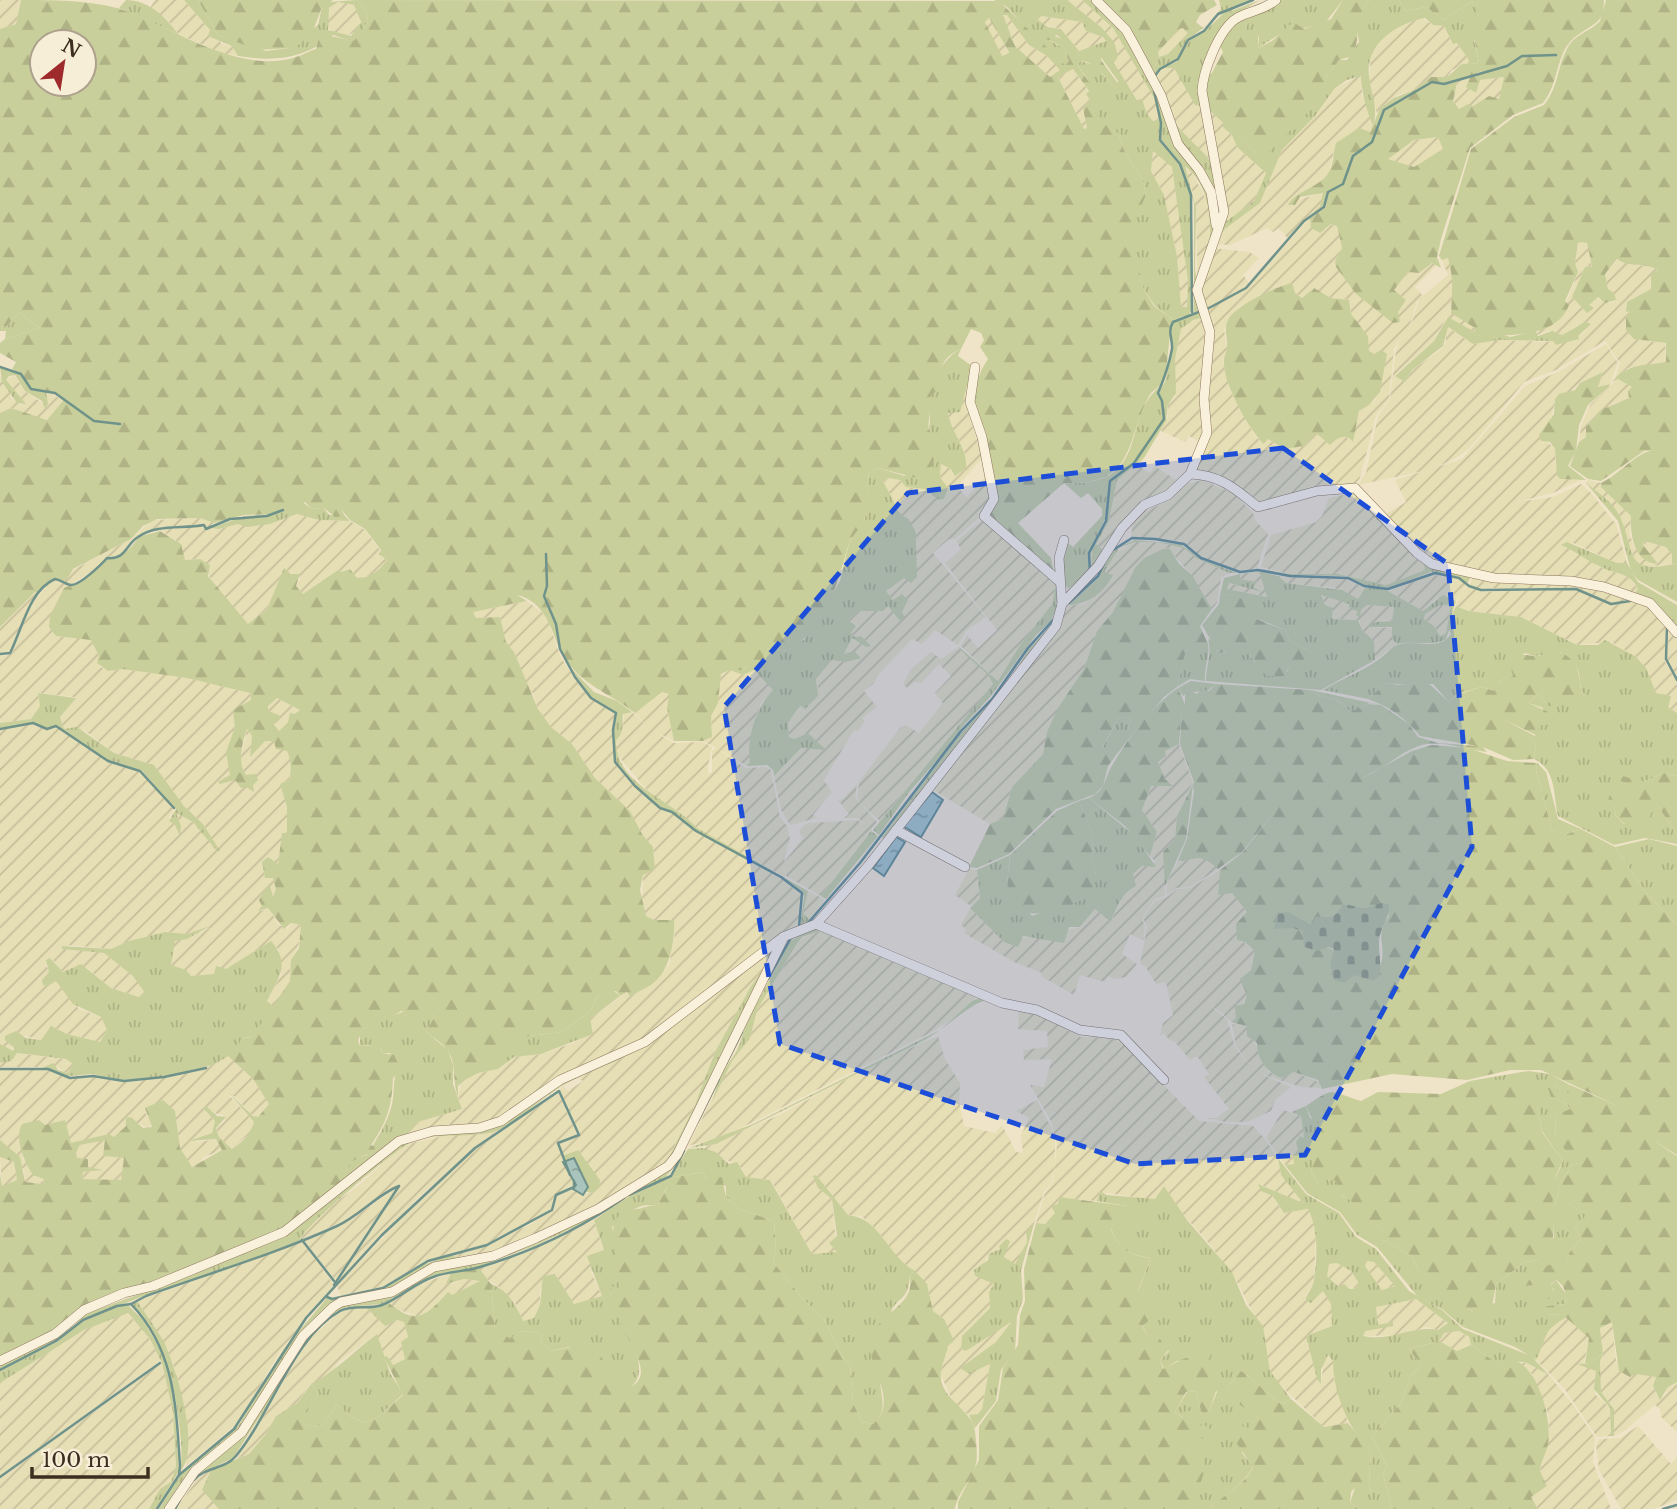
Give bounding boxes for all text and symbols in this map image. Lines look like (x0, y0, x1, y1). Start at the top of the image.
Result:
north arrow (28, 28, 98, 98)
text: N (58, 34, 85, 63)
scale bar (32, 1436, 147, 1480)
text: 100 m (42, 1447, 110, 1473)

